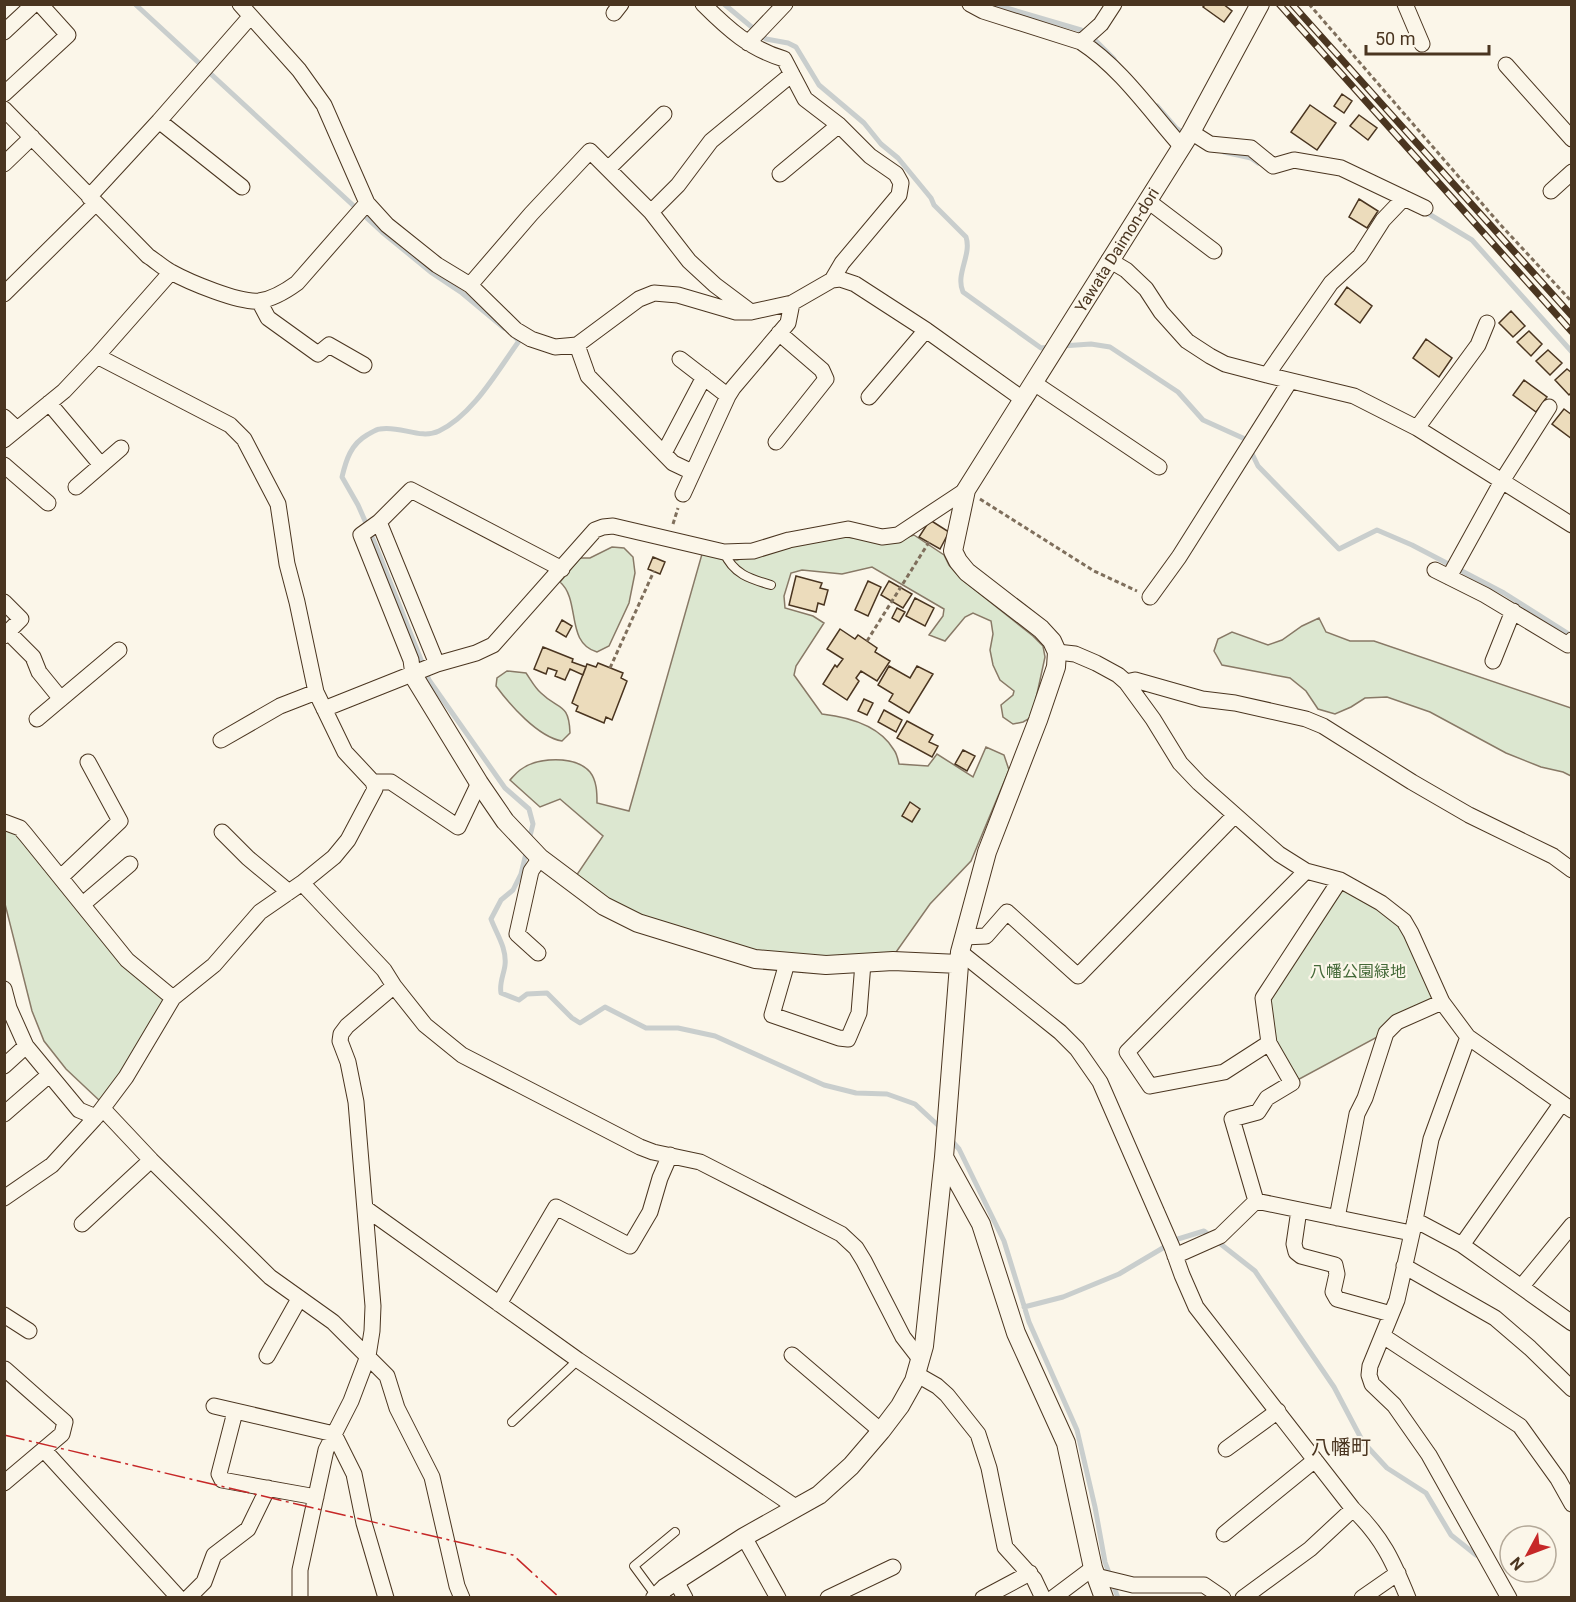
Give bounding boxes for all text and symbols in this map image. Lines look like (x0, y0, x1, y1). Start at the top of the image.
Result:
scale bar (1366, 18, 1489, 56)
text: 50 m (1375, 28, 1415, 49)
street label: Yawata Daimon-dori (1071, 184, 1163, 316)
park label: 八幡公園緑地 (1310, 962, 1406, 981)
district label: 八幡町 (1311, 1435, 1371, 1459)
north arrow (1498, 1524, 1558, 1584)
text: N (1506, 1553, 1528, 1574)

